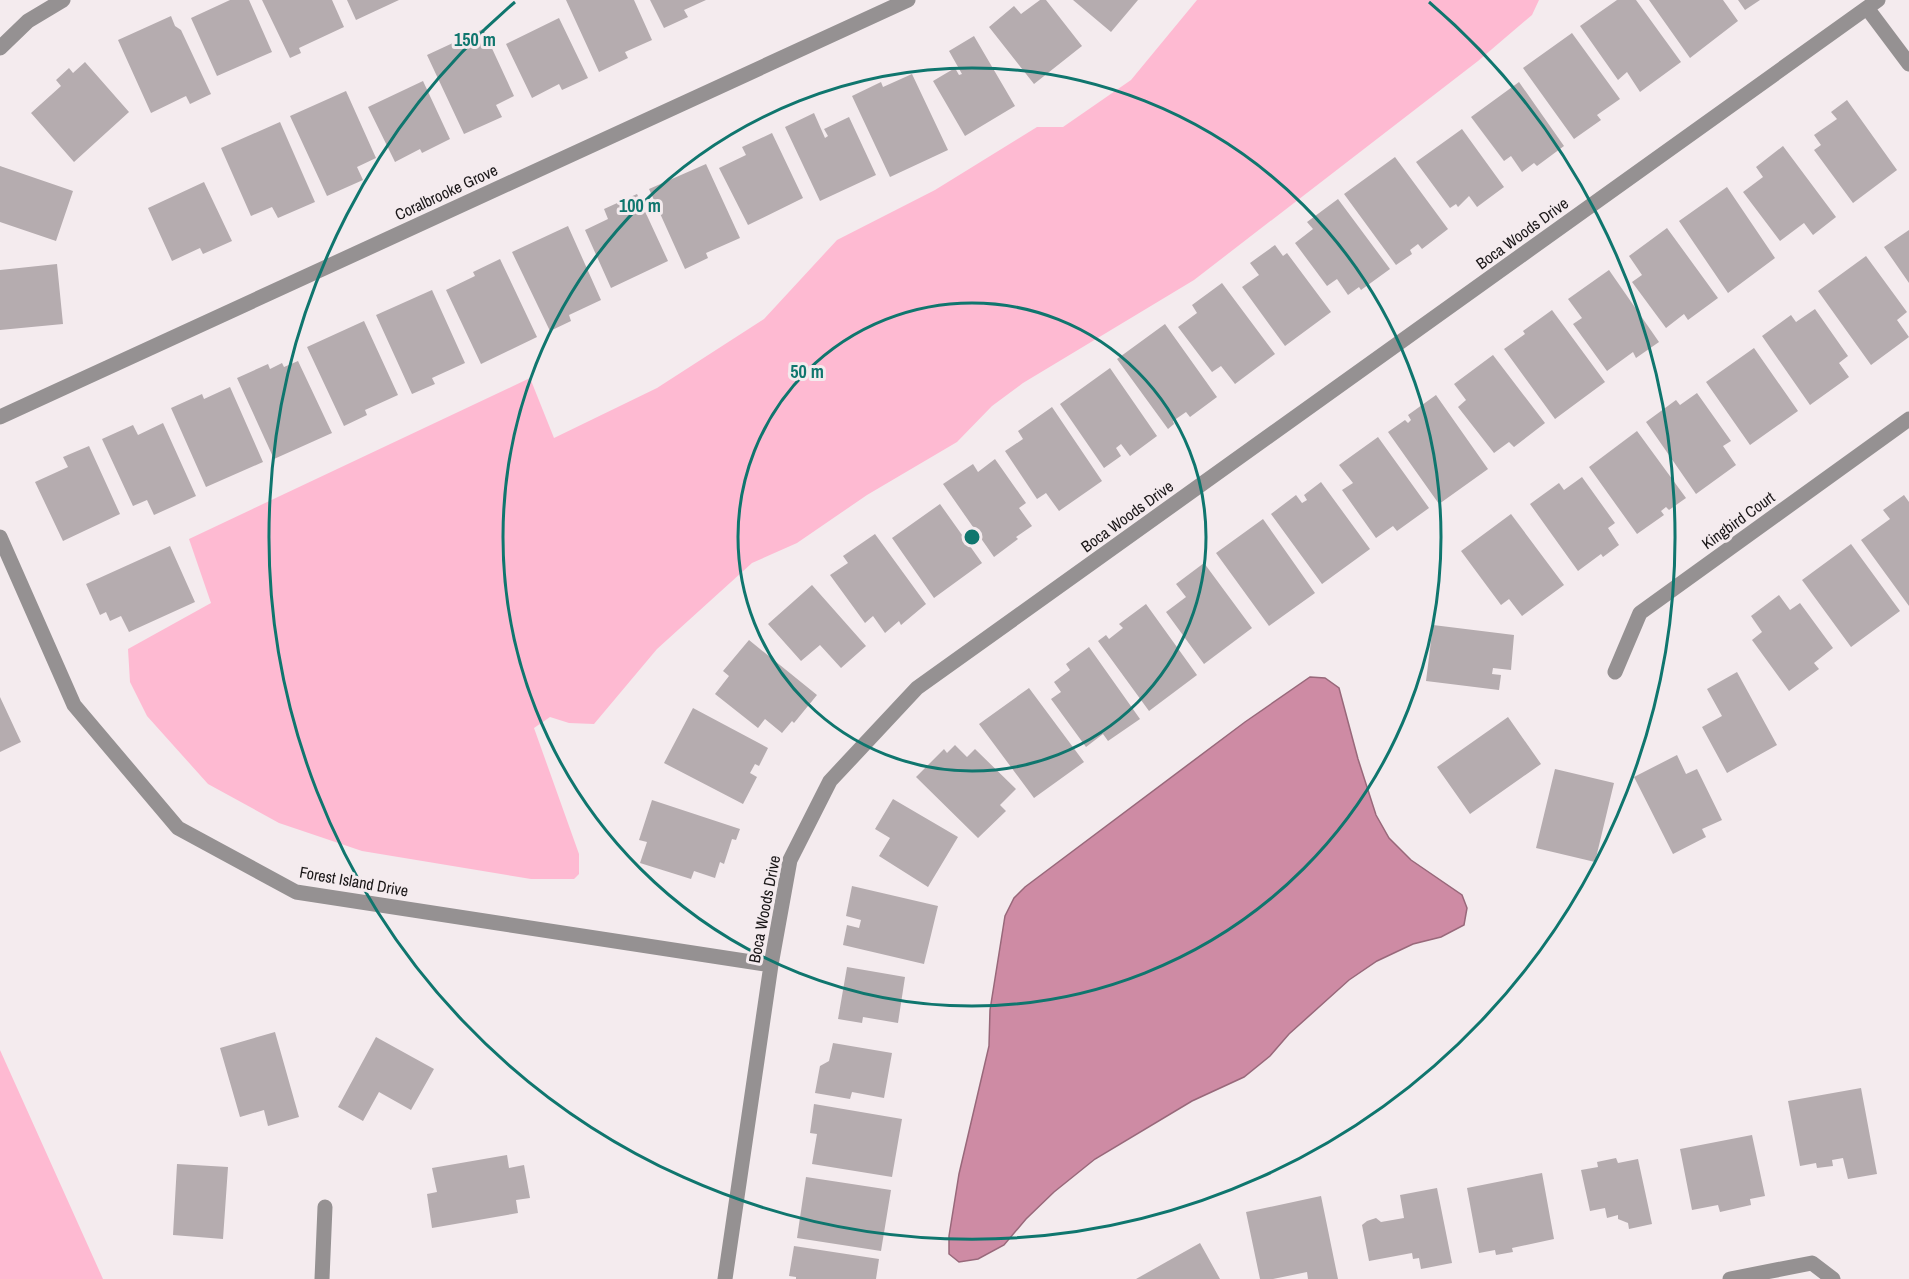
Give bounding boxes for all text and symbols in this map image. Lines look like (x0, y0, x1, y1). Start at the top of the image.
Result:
text: 150 m (454, 27, 496, 52)
street label: Coralbrooke Grove (391, 159, 501, 225)
street label: Boca Woods Drive (1471, 192, 1573, 274)
text: 100 m (619, 193, 661, 218)
text: 50 m (790, 359, 824, 384)
street label: Boca Woods Drive (1076, 475, 1178, 557)
street label: Kingbird Court (1697, 486, 1779, 554)
centre of rings (962, 527, 982, 547)
street label: Boca Woods Drive (743, 853, 785, 965)
street label: Forest Island Drive (298, 861, 410, 901)

